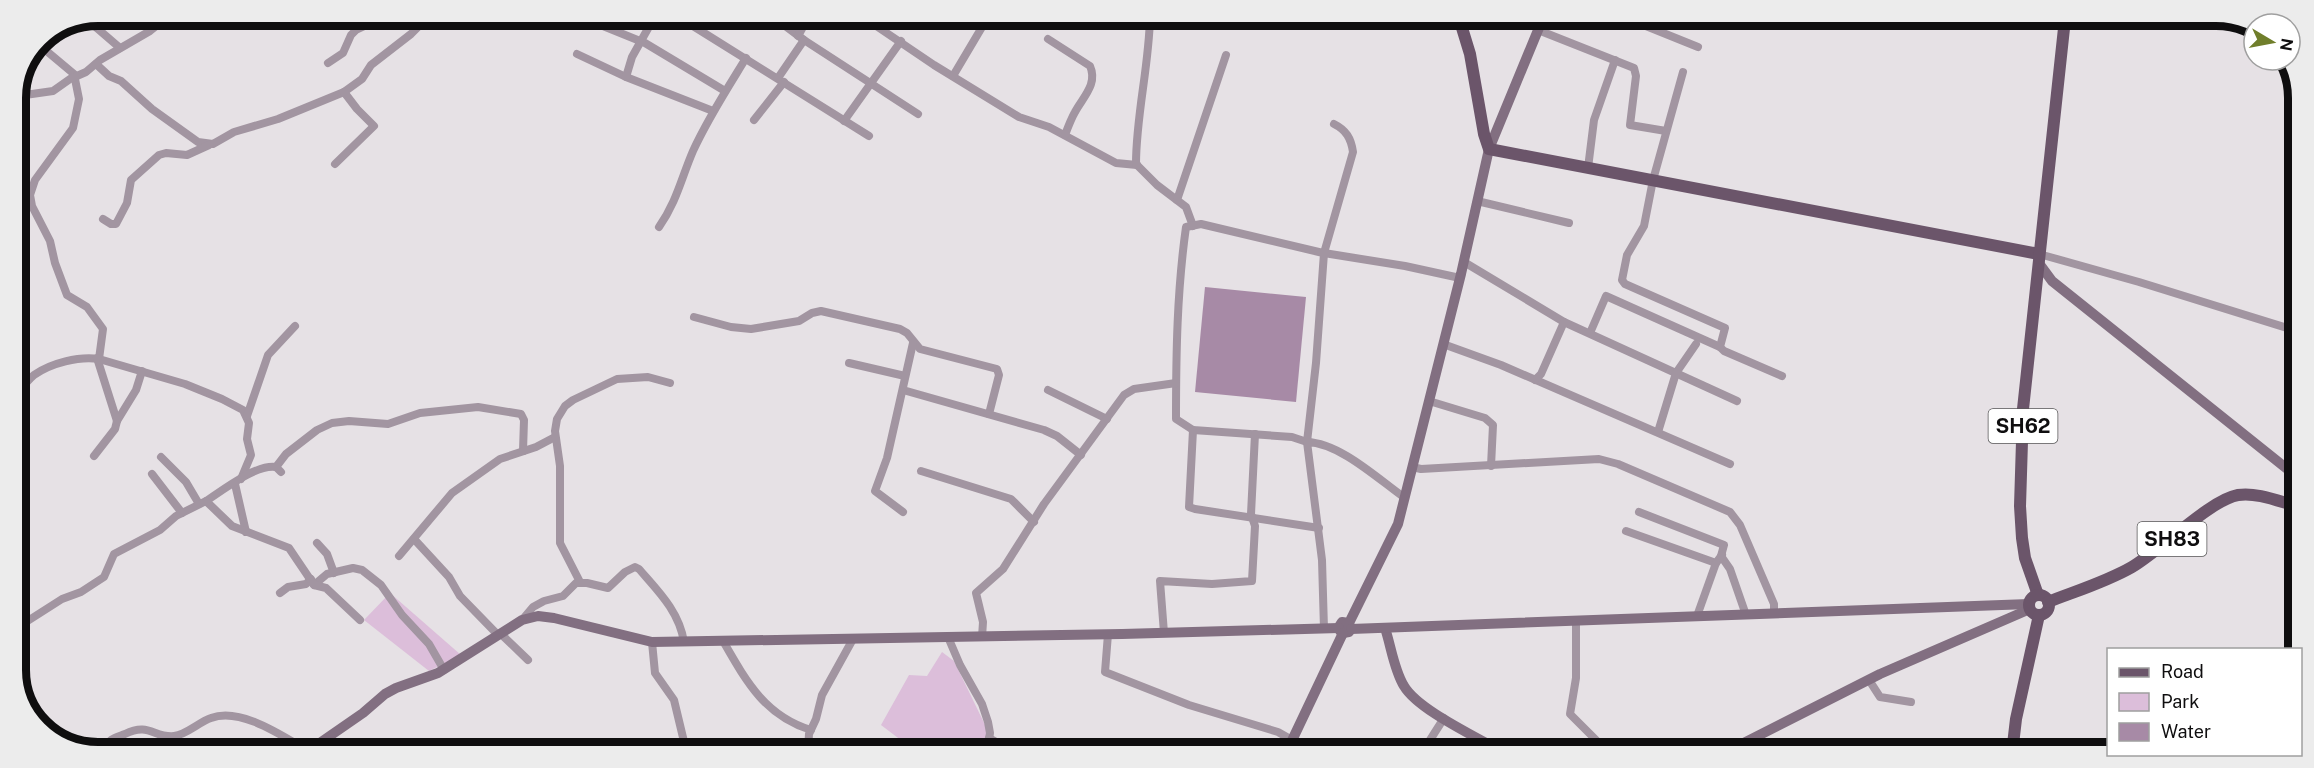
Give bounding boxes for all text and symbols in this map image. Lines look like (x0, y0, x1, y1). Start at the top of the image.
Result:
north arrow (2242, 12, 2302, 72)
text: N (2276, 37, 2297, 52)
road number: SH62 (1988, 409, 2058, 443)
road number: SH83 (2138, 522, 2206, 556)
legend (2107, 648, 2302, 756)
text: Road (2161, 661, 2204, 682)
text: Park (2161, 691, 2199, 712)
text: Water (2161, 721, 2211, 742)

